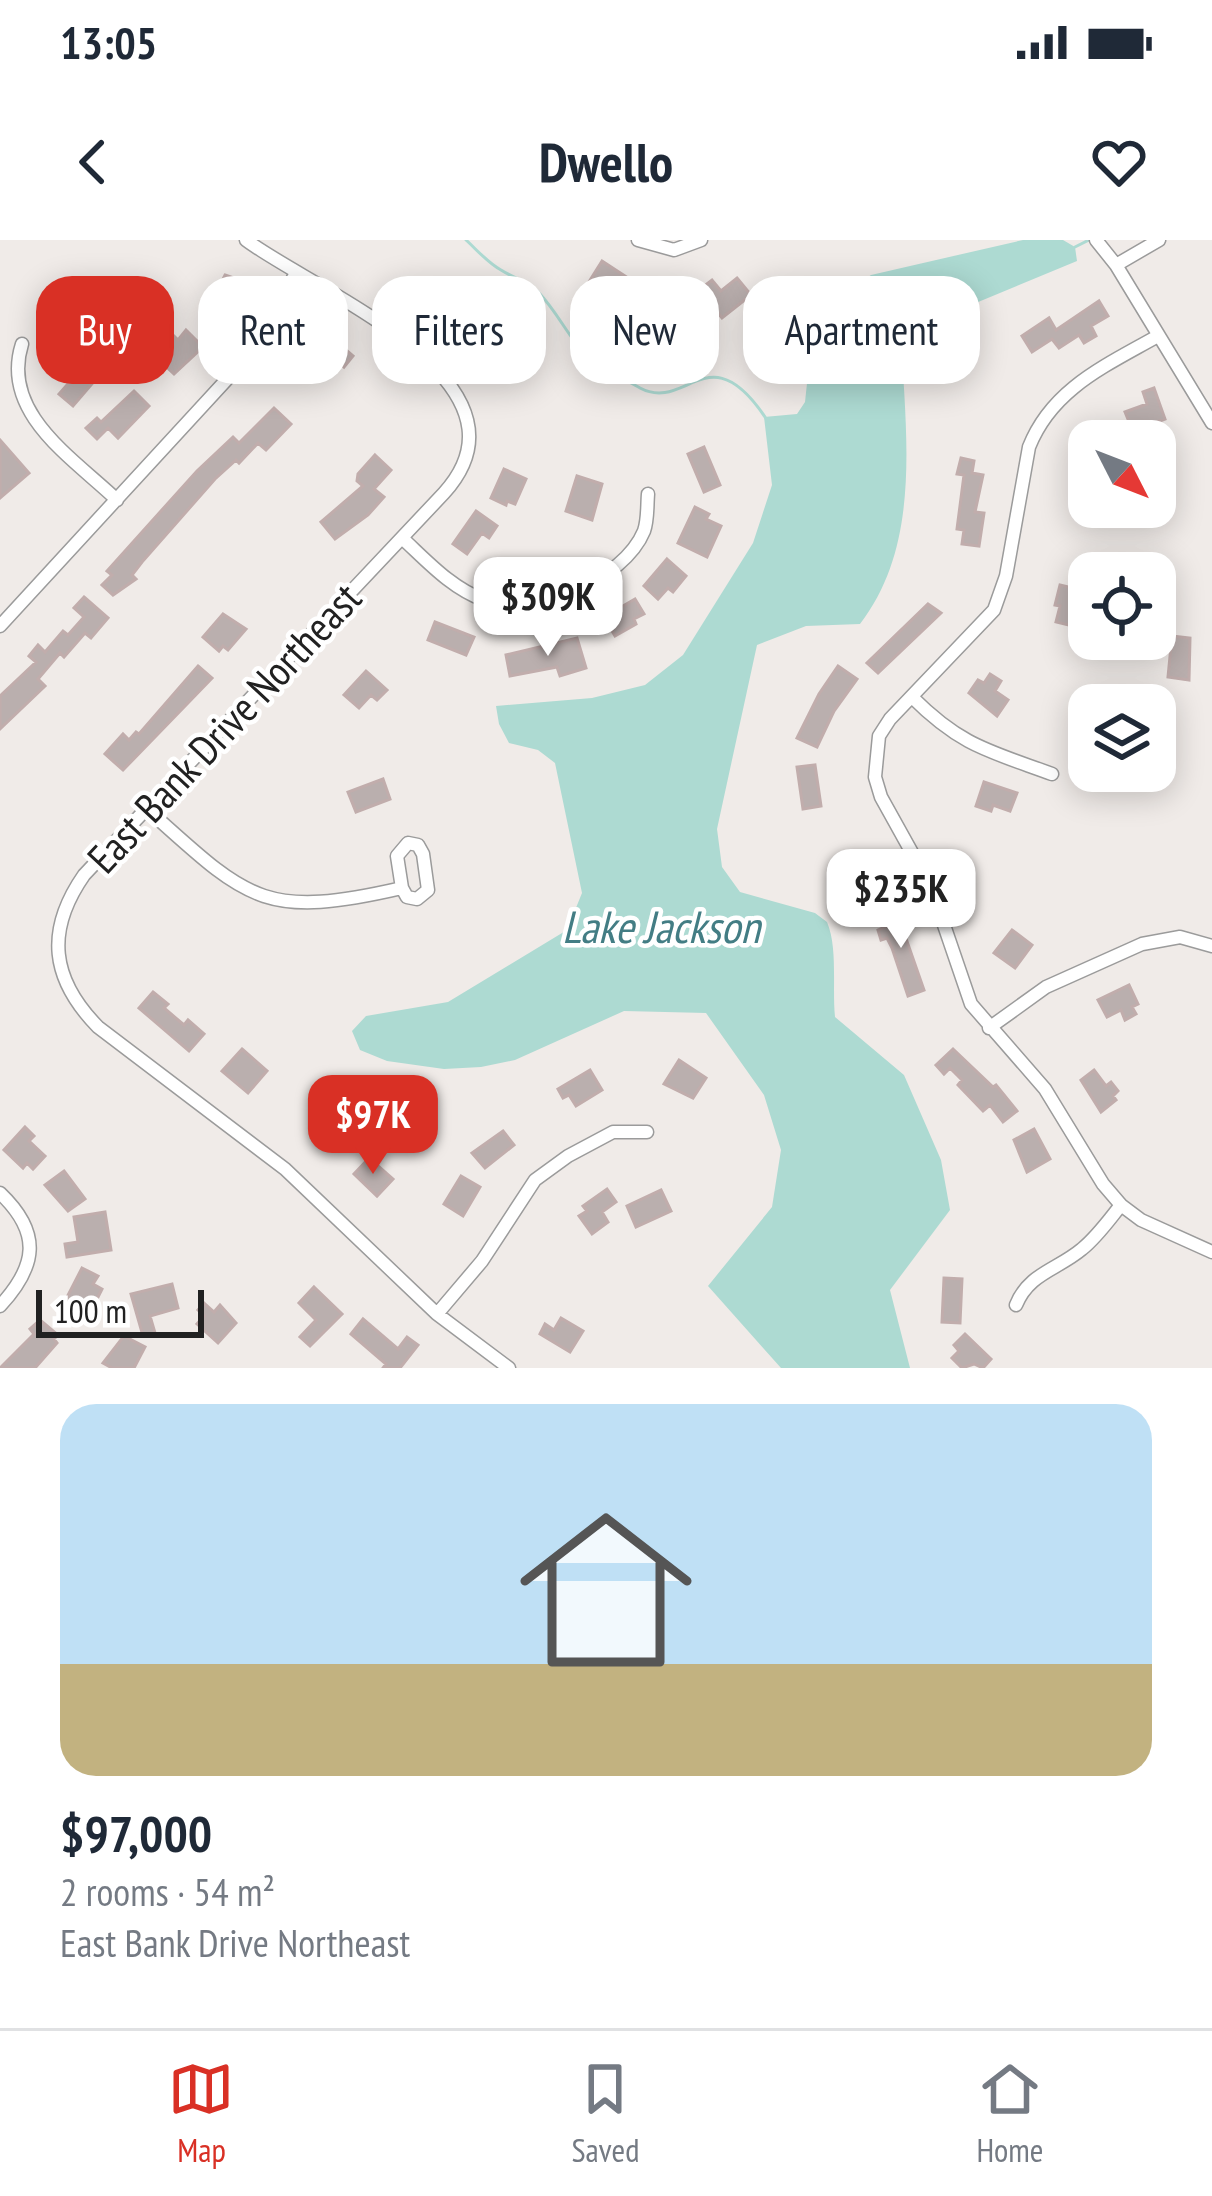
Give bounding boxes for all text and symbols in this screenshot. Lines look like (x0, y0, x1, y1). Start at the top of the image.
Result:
text: 13:05 (60, 13, 157, 71)
text: Dwello (539, 127, 673, 197)
icon: back (60, 129, 126, 195)
icon: heart (1086, 129, 1152, 195)
chip: Buy (36, 276, 174, 384)
chip: Rent (198, 276, 348, 384)
chip: Filters (372, 276, 546, 384)
chip: New (570, 276, 719, 384)
chip: Apartment (743, 276, 980, 384)
north arrow (1068, 420, 1176, 528)
map controls (1068, 420, 1176, 792)
button: locate (1068, 552, 1176, 660)
pin: $309K (464, 557, 632, 659)
text: $309K (501, 570, 595, 621)
street label: East Bank Drive Northeast (75, 571, 373, 884)
button: layers (1068, 684, 1176, 792)
pin: $235K (817, 849, 985, 951)
text: $235K (854, 862, 948, 913)
water label: Lake Jackson (562, 897, 762, 955)
pin: $97K (302, 1075, 444, 1177)
text: $97K (335, 1088, 411, 1139)
scale bar (36, 1284, 204, 1337)
text: 100 m (54, 1289, 127, 1332)
icon: home (498, 1482, 714, 1698)
text: $97,000 (60, 1800, 212, 1866)
text: 2 rooms · 54 m² (60, 1866, 275, 1917)
text: East Bank Drive Northeast (60, 1917, 410, 1968)
tab: Map (168, 2056, 234, 2171)
tab: Saved (571, 2056, 639, 2171)
tab: Home (976, 2056, 1043, 2171)

